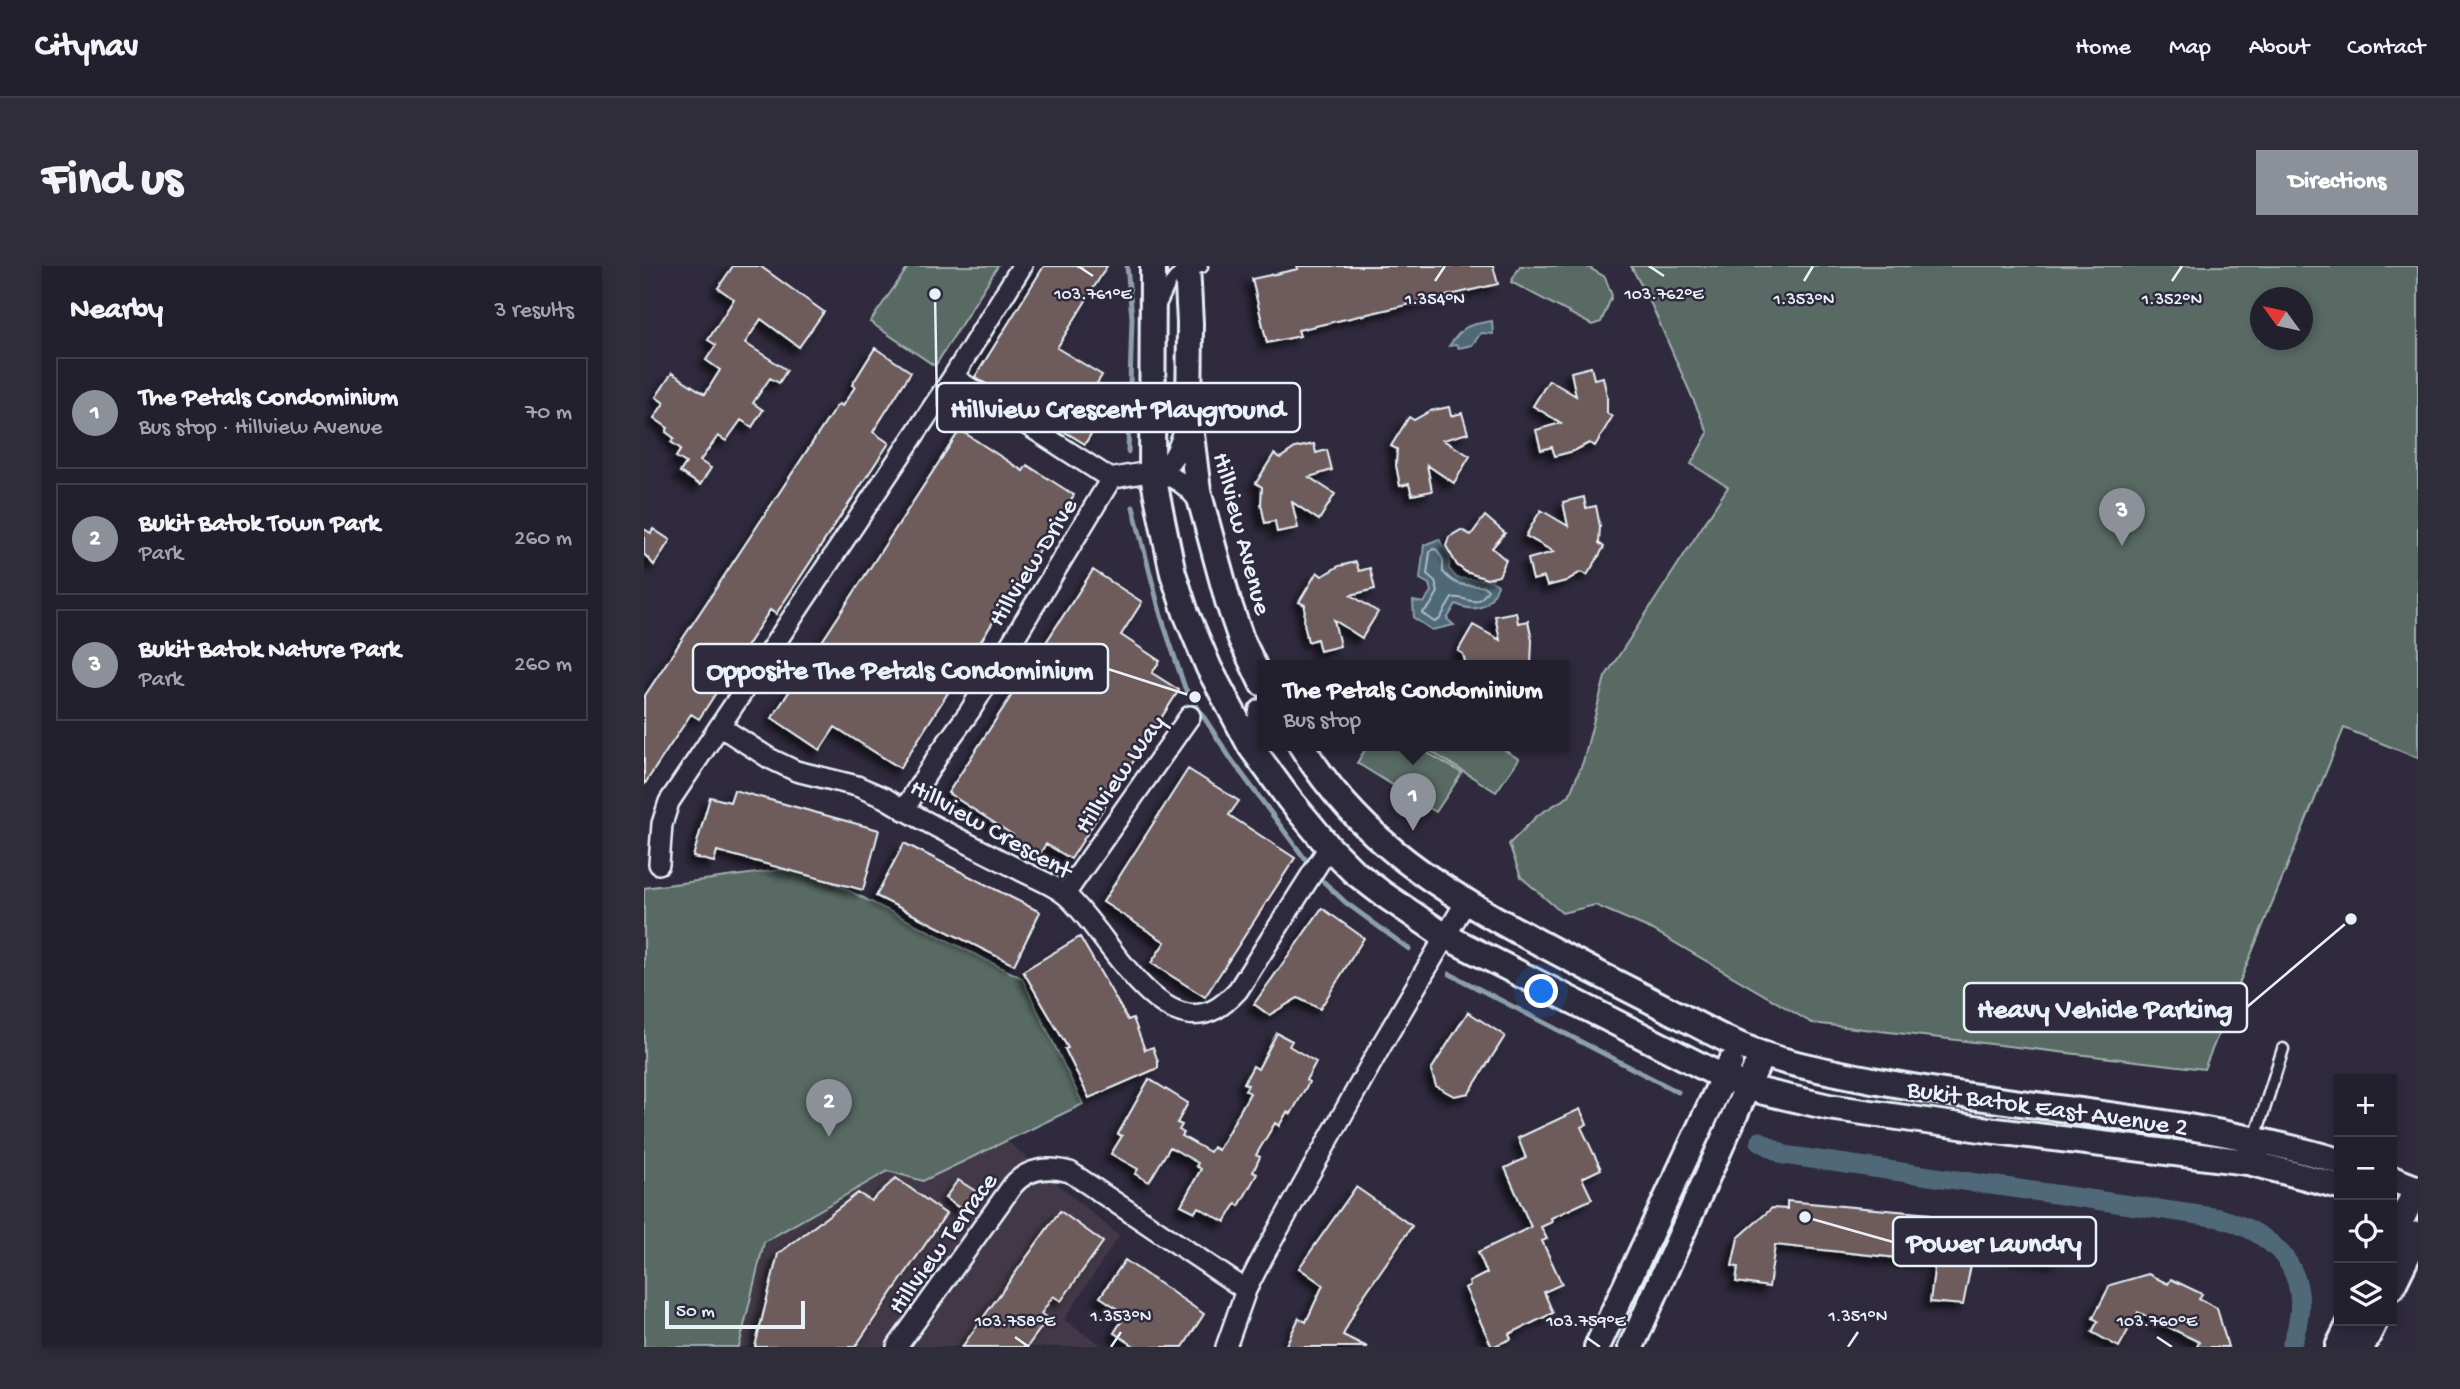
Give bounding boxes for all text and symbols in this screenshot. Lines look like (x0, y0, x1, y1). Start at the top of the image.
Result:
text: Citynav (35, 29, 138, 67)
text: Home (2075, 34, 2131, 63)
text: Map (2169, 34, 2211, 63)
text: About (2249, 34, 2309, 63)
text: Contact (2347, 34, 2425, 63)
button: Directions (2256, 150, 2418, 215)
text: Find us (42, 153, 182, 211)
text: 103.761°E (1053, 285, 1133, 306)
text: 103.762°E (1623, 285, 1704, 306)
north arrow (2250, 287, 2313, 350)
text: 1.354°N (1404, 290, 1465, 311)
text: 1.353°N (1773, 290, 1834, 311)
text: 1.352°N (2141, 290, 2202, 311)
text: Nearby (70, 294, 163, 329)
text: 3 results (494, 298, 574, 325)
callout: Hillview Crescent Playground (937, 383, 1300, 432)
text: The Petals Condominium (139, 384, 398, 415)
text: Hillview Crescent Playground (951, 395, 1288, 428)
text: 1 (90, 400, 100, 427)
text: 70 m (525, 400, 572, 427)
text: Bus stop · Hillview Avenue (139, 415, 382, 442)
street label: Hillview Avenue (1203, 450, 1276, 619)
pin: 3 (2099, 488, 2145, 546)
street label: Hillview Drive (983, 493, 1087, 633)
text: Bukit Batok Town Park (139, 510, 380, 541)
text: 2 (89, 526, 101, 553)
text: 260 m (514, 526, 572, 553)
text: Park (139, 541, 183, 568)
text: Bukit Batok Nature Park (139, 636, 401, 667)
callout: Opposite The Petals Condominium (693, 644, 1108, 693)
text: 3 (89, 652, 101, 679)
text: 260 m (514, 652, 572, 679)
text: Opposite The Petals Condominium (706, 656, 1094, 689)
popup (1257, 660, 1569, 751)
text: Park (139, 667, 183, 694)
text: The Petals Condominium (1283, 677, 1543, 708)
text: Bus stop (1283, 708, 1361, 735)
street label: Hillview Way (1069, 710, 1174, 841)
pin: 1 (1390, 773, 1436, 831)
street label: Hillview Crescent (903, 774, 1078, 889)
your location (1524, 974, 1558, 1008)
callout: Heavy Vehicle Parking (1964, 983, 2247, 1032)
text: Heavy Vehicle Parking (1977, 995, 2233, 1028)
map controls (2334, 1074, 2397, 1326)
button: + (2334, 1074, 2397, 1137)
street label: Bukit Batok East Avenue 2 (1904, 1075, 2190, 1146)
pin: 2 (806, 1079, 852, 1137)
button: − (2334, 1137, 2397, 1200)
street label: Hillview Terrace (883, 1167, 1007, 1321)
button: locate (2334, 1200, 2397, 1263)
callout: Power Laundry (1893, 1217, 2096, 1266)
text: Power Laundry (1904, 1229, 2082, 1262)
button: layers (2334, 1263, 2397, 1326)
scale bar (665, 1298, 805, 1330)
text: 50 m (676, 1301, 715, 1324)
text: 1.353°N (1090, 1307, 1151, 1328)
text: 1.351°N (1828, 1307, 1887, 1328)
text: 103.758°E (974, 1312, 1056, 1333)
text: 103.759°E (1545, 1312, 1627, 1333)
text: 103.760°E (2116, 1312, 2198, 1333)

